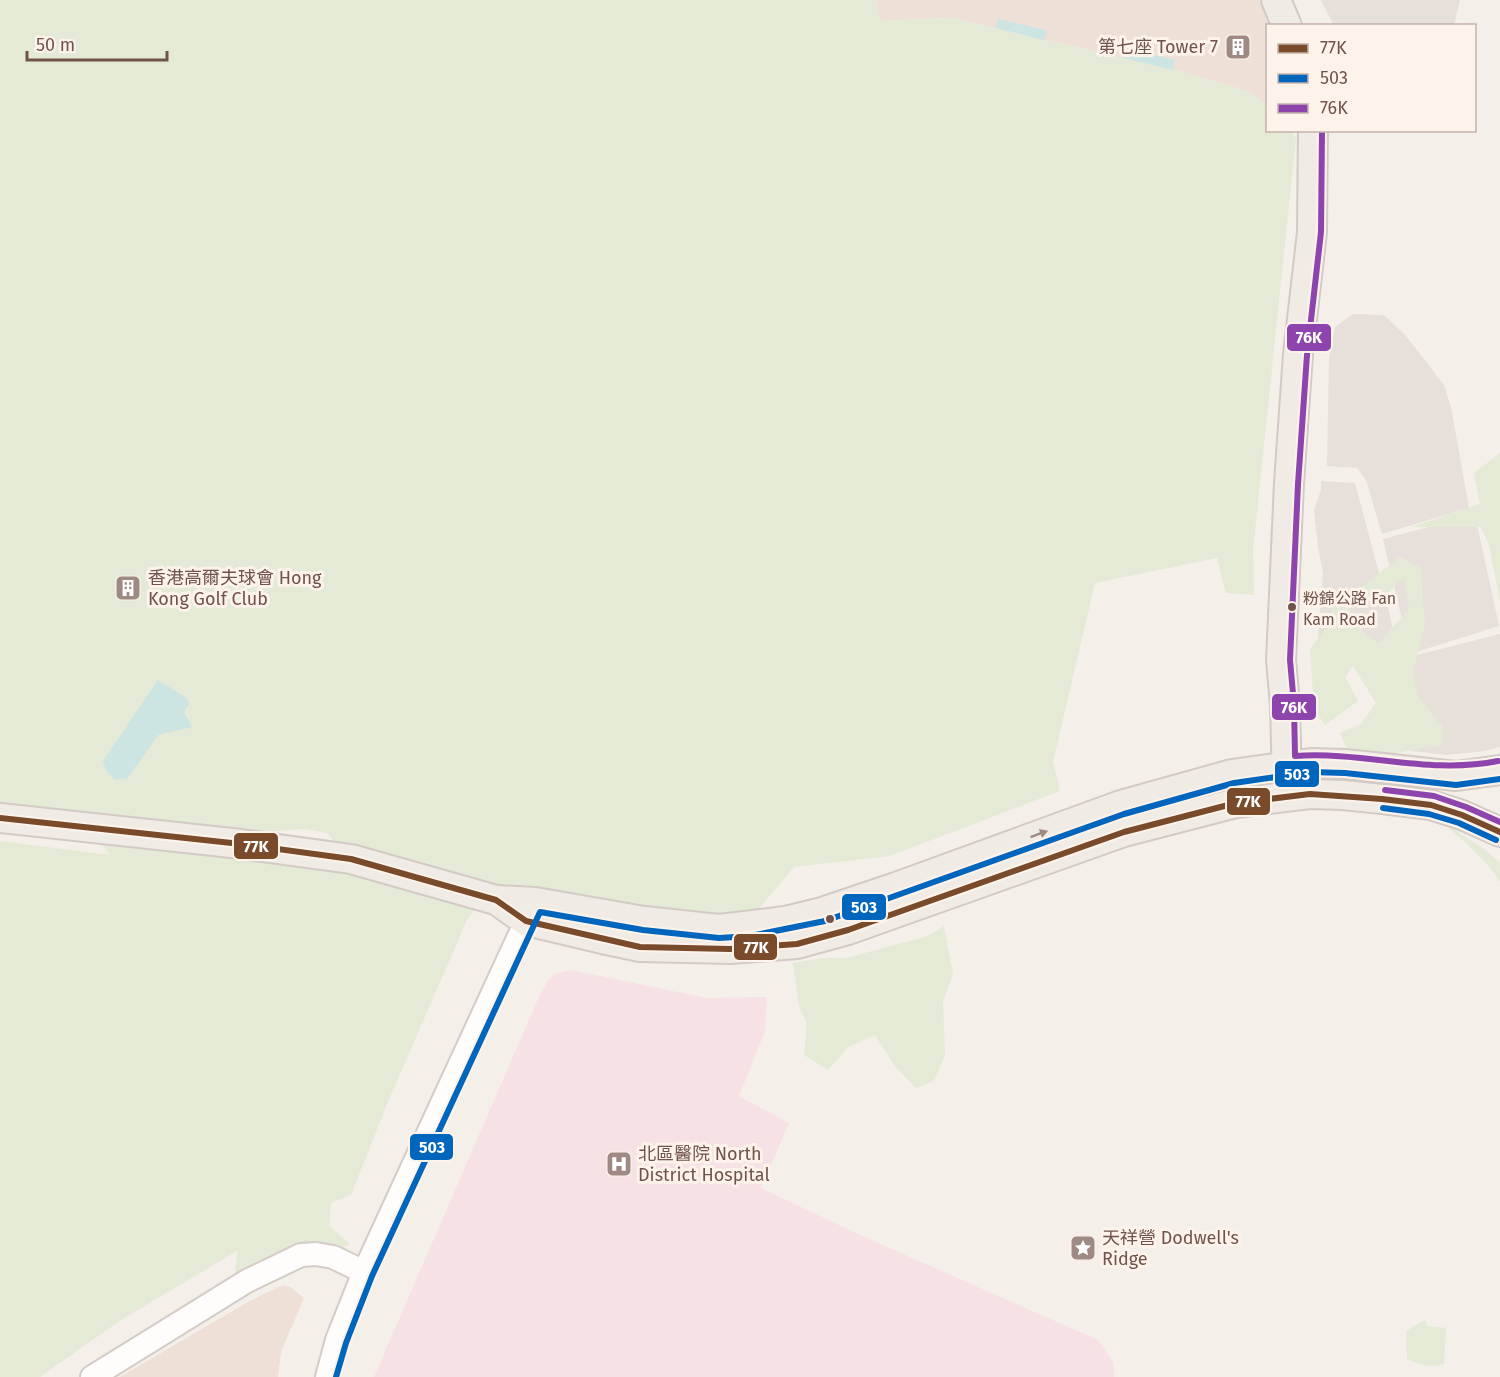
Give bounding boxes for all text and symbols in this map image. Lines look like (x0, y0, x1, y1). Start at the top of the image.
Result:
scale bar (27, 24, 166, 62)
legend (1266, 24, 1476, 132)
building icon: 第七座 Tower 7 (1223, 32, 1253, 62)
text: 50 m (36, 34, 75, 56)
place label: 第七座 Tower 7 (1098, 36, 1218, 58)
text: 77K (1320, 37, 1347, 59)
text: 503 (1320, 67, 1348, 89)
text: 76K (1320, 97, 1348, 119)
line badge: 76K (1286, 323, 1332, 352)
text: 76K (1296, 328, 1323, 347)
place label: 香港高爾夫球會 Hong Kong Golf Club (148, 567, 322, 610)
building icon: 香港高爾夫球會 Hong Kong Golf Club (113, 573, 143, 603)
place label: 粉錦公路 Fan Kam Road (1303, 589, 1396, 629)
marker: 粉錦公路 Fan Kam Road (1286, 601, 1298, 613)
line badge: 76K (1271, 693, 1317, 721)
text: 76K (1281, 698, 1308, 717)
line badge: 503 (1274, 760, 1320, 788)
text: 503 (1284, 765, 1310, 784)
line badge: 77K (1226, 787, 1271, 816)
text: 77K (1235, 792, 1261, 811)
one-way arrow (1030, 829, 1048, 839)
line badge: 77K (233, 832, 279, 860)
text: 77K (243, 837, 269, 856)
line badge: 503 (841, 893, 887, 921)
text: 503 (851, 898, 877, 917)
unlabelled marker (824, 913, 836, 925)
line badge: 77K (733, 933, 778, 961)
text: 77K (743, 938, 769, 957)
line badge: 503 (409, 1133, 454, 1161)
text: 503 (419, 1138, 445, 1157)
place label: 北區醫院 North District Hospital (638, 1143, 770, 1186)
hospital icon: 北區醫院 North District Hospital (604, 1149, 634, 1179)
place label: 天祥營 Dodwell's Ridge (1102, 1227, 1239, 1270)
place icon: 天祥營 Dodwell's Ridge (1068, 1233, 1098, 1263)

